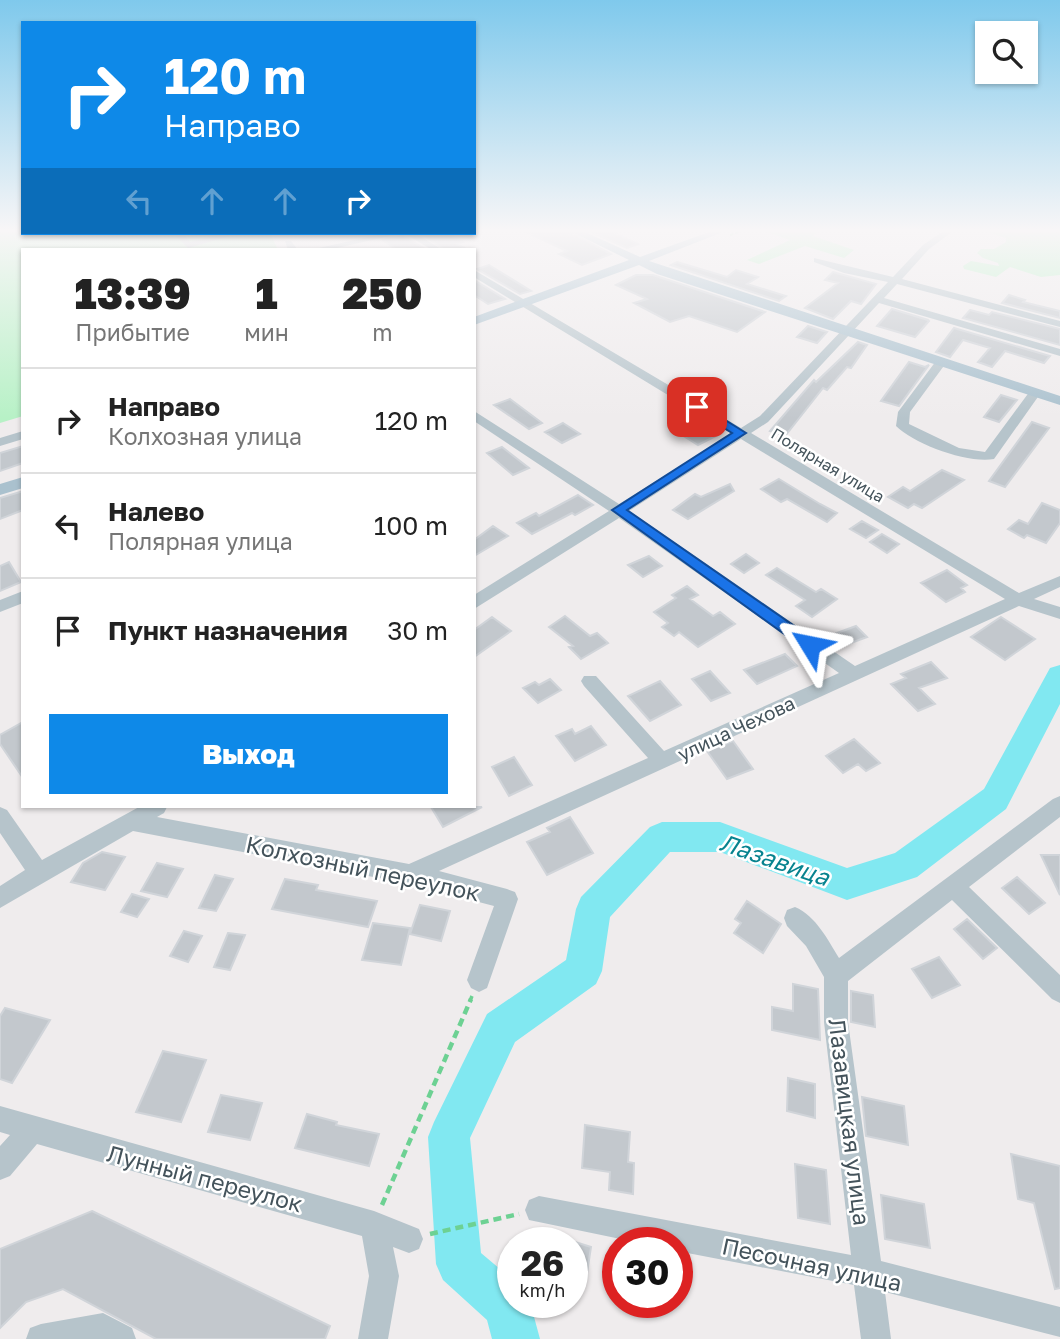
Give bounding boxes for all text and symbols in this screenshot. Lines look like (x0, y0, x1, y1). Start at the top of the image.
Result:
map controls (975, 21, 1038, 84)
button: search (975, 21, 1038, 84)
text: 120 m (164, 46, 306, 105)
icon: right (49, 49, 140, 140)
text: Направо (164, 106, 301, 144)
icon: left (120, 182, 158, 220)
icon: ahead (193, 182, 231, 220)
icon: ahead (266, 182, 304, 220)
icon: right (339, 182, 377, 220)
text: 13:39 (74, 268, 191, 318)
text: 1 (255, 268, 278, 318)
text: 250 (342, 268, 423, 318)
text: Прибытие (75, 318, 190, 346)
text: мин (244, 318, 289, 346)
text: m (372, 318, 393, 346)
pin (667, 377, 727, 437)
icon: arrive (678, 388, 716, 426)
text: Направо (108, 391, 220, 422)
icon: right (49, 402, 87, 440)
text: 120 m (375, 405, 448, 436)
text: Колхозная улица (108, 422, 302, 450)
street label: Полярная улица (768, 423, 888, 507)
text: Налево (108, 496, 204, 527)
icon: left (49, 507, 87, 545)
text: 100 m (374, 510, 448, 541)
text: Полярная улица (108, 527, 293, 555)
position arrow (773, 608, 847, 682)
icon: arrive (49, 612, 87, 650)
text: Пункт назначения (108, 615, 348, 646)
text: 30 m (387, 615, 448, 646)
street label: улица Чехова (674, 691, 798, 765)
button: Выход (49, 714, 448, 794)
water label: Лазавица (716, 827, 835, 892)
street label: Колхозный переулок (243, 830, 483, 906)
street label: Лазавицкая улица (823, 1017, 877, 1227)
street label: Лунный переулок (104, 1138, 306, 1218)
speed limit sign: 30 (602, 1227, 693, 1318)
street label: Песочная улица (720, 1231, 904, 1297)
text: 26 (521, 1242, 564, 1284)
text: km/h (520, 1279, 565, 1301)

